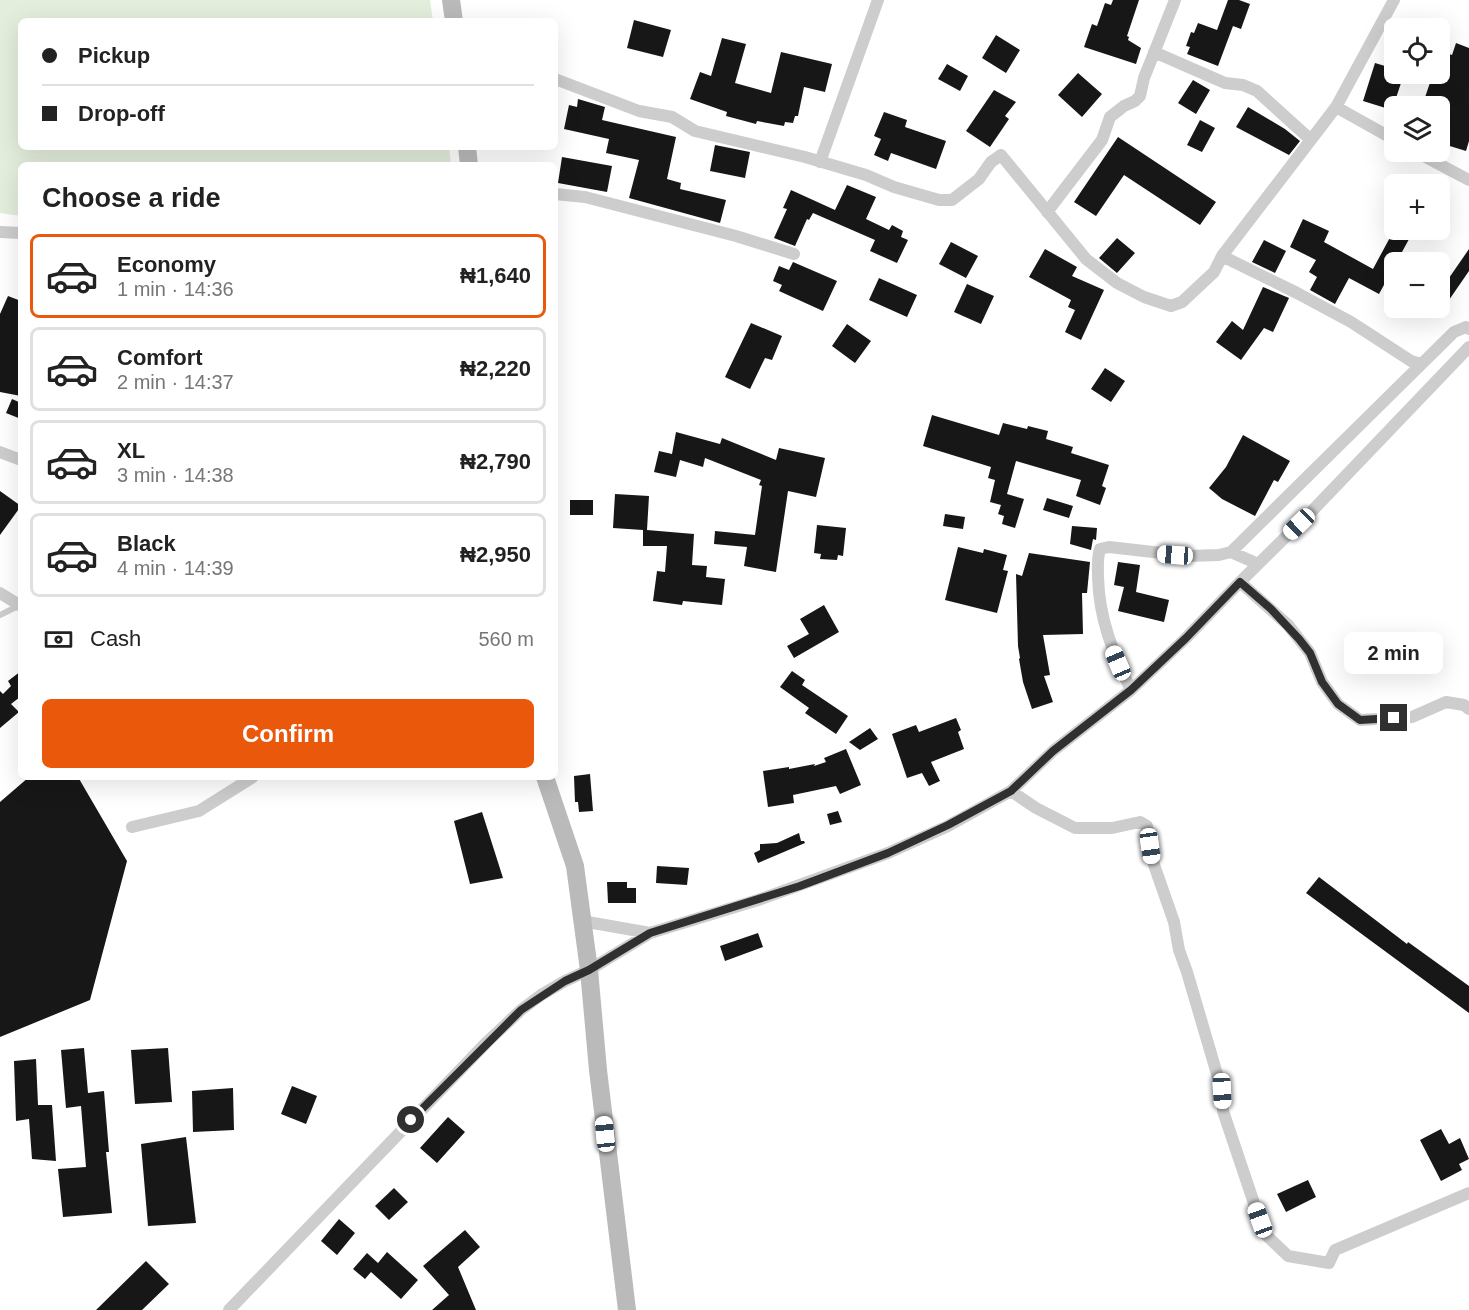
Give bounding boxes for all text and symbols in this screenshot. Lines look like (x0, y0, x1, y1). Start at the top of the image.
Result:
map controls (1384, 18, 1450, 318)
button: locate (1384, 18, 1450, 84)
text: Pickup (78, 43, 150, 68)
button: layers (1384, 96, 1450, 162)
text: Drop-off (78, 101, 165, 126)
button: + (1384, 174, 1450, 240)
text: Choose a ride (42, 183, 221, 213)
icon: car (45, 249, 99, 303)
text: Economy (117, 252, 216, 277)
button: − (1384, 252, 1450, 318)
text: ₦1,640 (460, 263, 531, 288)
text: 1 min · 14:36 (117, 278, 234, 300)
icon: car (45, 342, 99, 396)
text: Comfort (117, 345, 203, 370)
text: ₦2,220 (460, 356, 531, 381)
text: 2 min · 14:37 (117, 371, 234, 393)
icon: car (45, 435, 99, 489)
text: XL (117, 438, 145, 463)
text: ₦2,790 (460, 449, 531, 474)
text: 3 min · 14:38 (117, 464, 234, 486)
car (1280, 505, 1318, 543)
icon: car (45, 528, 99, 582)
text: Black (117, 531, 176, 556)
text: ₦2,950 (460, 542, 531, 567)
car (1156, 545, 1194, 565)
text: 4 min · 14:39 (117, 557, 234, 579)
icon: cash (42, 623, 75, 656)
text: Cash (90, 626, 141, 651)
text: 560 m (478, 628, 534, 650)
callout: 2 min (1344, 631, 1444, 673)
text: 2 min (1367, 642, 1420, 664)
car (1103, 643, 1133, 683)
button: Confirm (42, 699, 534, 768)
route end (1380, 704, 1407, 731)
car (1139, 827, 1161, 865)
car (1212, 1073, 1232, 1109)
route start (397, 1106, 424, 1133)
car (594, 1115, 616, 1153)
car (1245, 1200, 1275, 1240)

